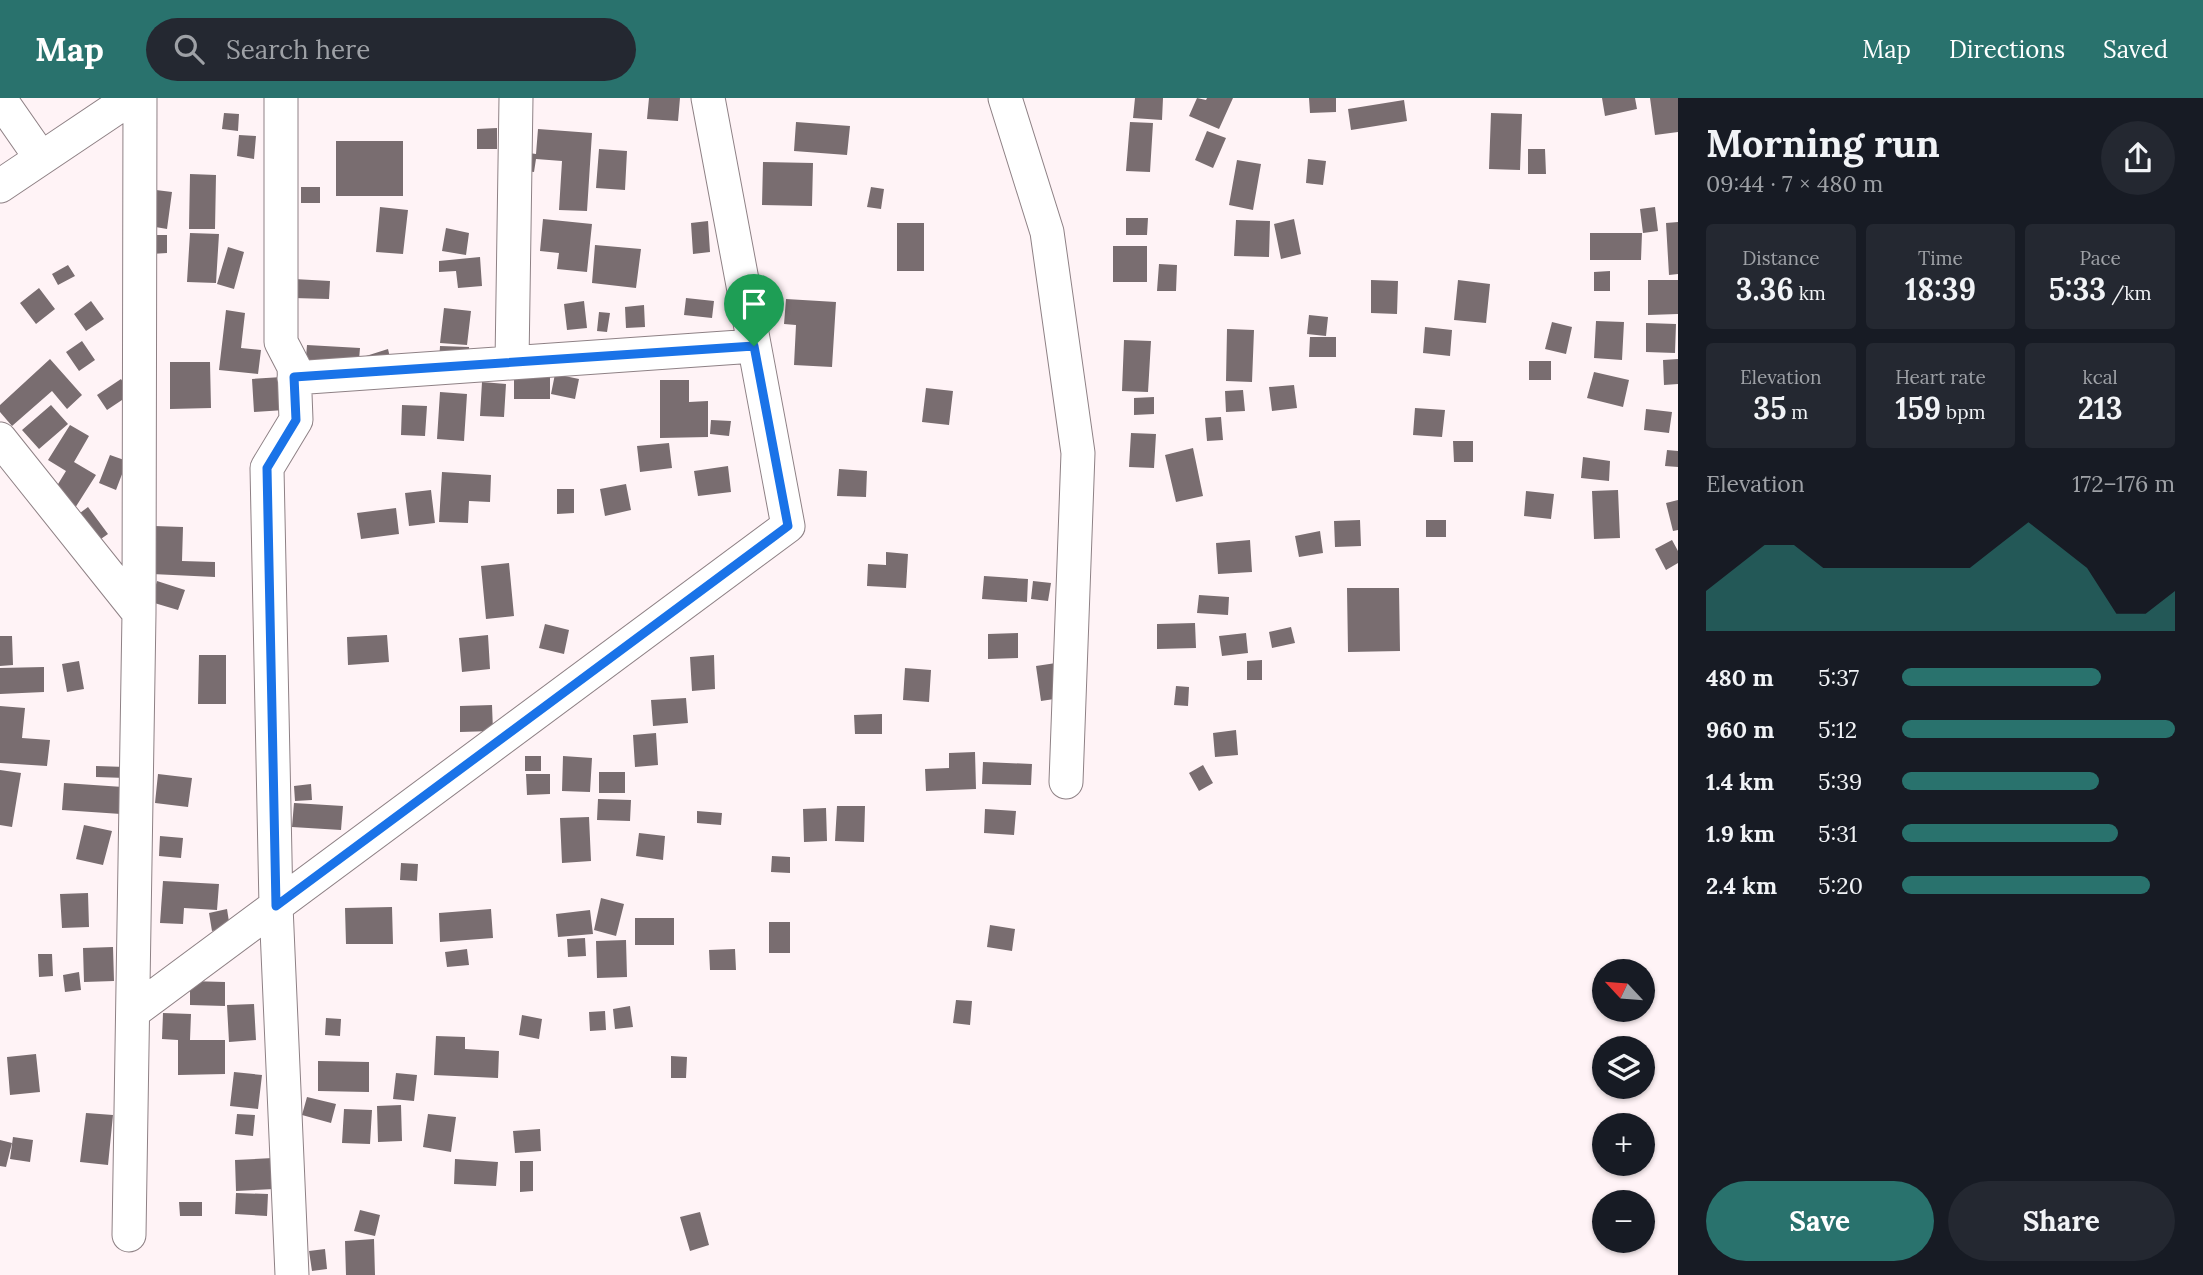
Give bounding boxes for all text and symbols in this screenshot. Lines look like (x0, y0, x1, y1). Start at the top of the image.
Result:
search box (146, 18, 636, 81)
text: Map (35, 28, 104, 70)
icon: search (170, 30, 208, 68)
text: Search here (226, 33, 370, 66)
text: Map (1862, 34, 1911, 65)
text: Directions (1949, 34, 2065, 65)
text: Saved (2103, 34, 2168, 65)
text: Morning run (1706, 119, 1940, 167)
button: share (2101, 121, 2175, 195)
text: 09:44 · 7 × 480 m (1706, 169, 1883, 198)
text: Distance (1742, 246, 1819, 270)
text: Time (1918, 246, 1963, 270)
text: Pace (2079, 246, 2121, 270)
text: 3.36 (1736, 270, 1794, 308)
text: 18:39 (1905, 270, 1976, 308)
text: 5:33 (2049, 270, 2106, 308)
pin (724, 274, 784, 346)
text: km (1794, 281, 1826, 305)
text: /km (2106, 281, 2151, 305)
icon: arrive (735, 285, 773, 323)
text: Elevation (1740, 365, 1822, 389)
text: Heart rate (1895, 365, 1986, 389)
text: kcal (2083, 365, 2118, 389)
text: 35 (1753, 389, 1786, 427)
text: 159 (1895, 389, 1941, 427)
text: 213 (2078, 389, 2123, 427)
text: m (1786, 400, 1808, 424)
text: bpm (1941, 400, 1986, 424)
text: Elevation (1706, 469, 1805, 498)
text: 172–176 m (2072, 469, 2175, 498)
text: 480 m (1706, 663, 1774, 692)
text: 5:37 (1818, 663, 1859, 692)
text: 960 m (1706, 715, 1774, 744)
text: 5:12 (1818, 715, 1857, 744)
text: 1.4 km (1706, 767, 1774, 796)
text: 5:39 (1818, 767, 1862, 796)
text: 1.9 km (1706, 819, 1775, 848)
text: 5:31 (1818, 819, 1857, 848)
text: 2.4 km (1706, 871, 1777, 900)
text: 5:20 (1818, 871, 1863, 900)
north arrow (1592, 959, 1656, 1022)
map controls (1592, 959, 1655, 1253)
button: layers (1592, 1036, 1655, 1099)
button: + (1592, 1113, 1655, 1176)
button: Save (1706, 1181, 1934, 1261)
button: Share (1948, 1181, 2175, 1261)
button: − (1592, 1190, 1655, 1253)

